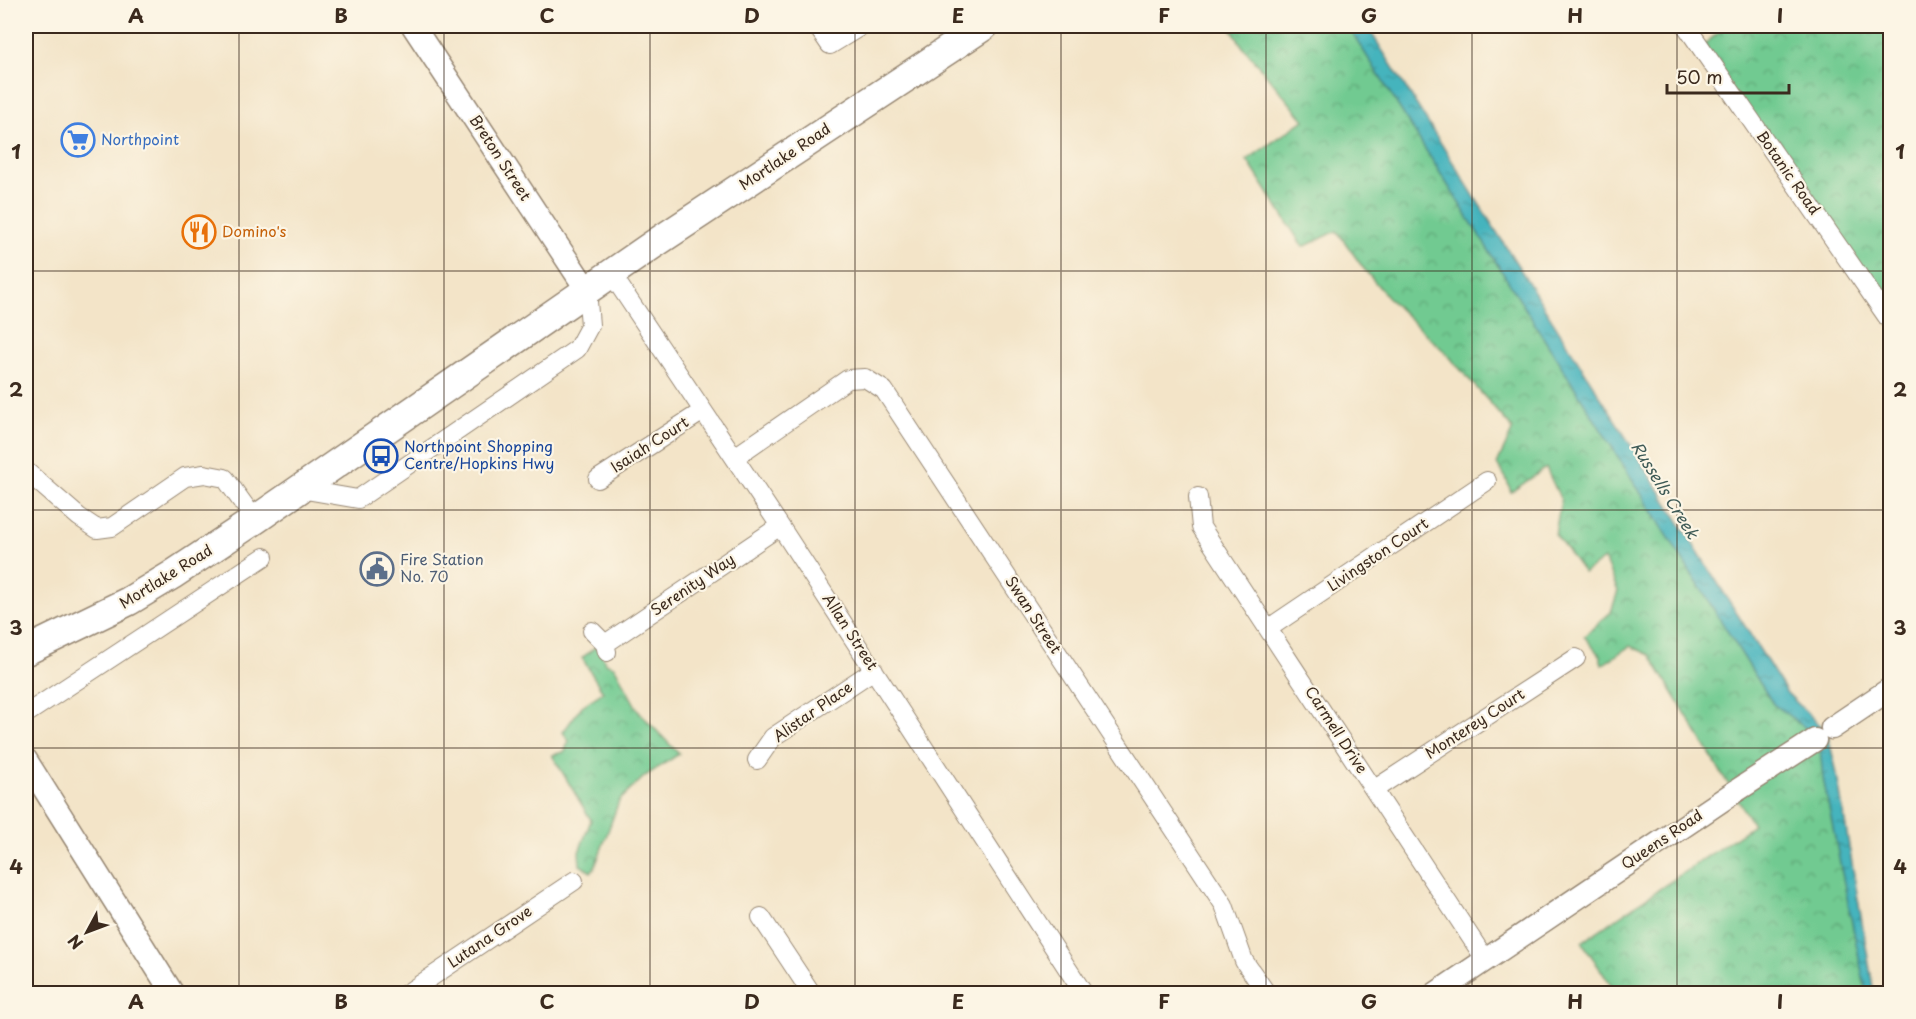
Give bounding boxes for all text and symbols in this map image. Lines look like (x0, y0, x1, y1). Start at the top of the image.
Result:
text: A (128, 0, 144, 30)
text: B (334, 0, 348, 30)
text: C (539, 0, 555, 30)
text: D (744, 0, 760, 30)
text: E (952, 0, 964, 30)
text: F (1158, 0, 1170, 30)
text: G (1361, 0, 1377, 30)
text: H (1567, 0, 1583, 30)
text: I (1777, 0, 1783, 30)
scale bar (1667, 57, 1788, 95)
text: 50 m (1676, 63, 1723, 90)
street label: Breton Street (465, 110, 538, 205)
street label: Mortlake Road (734, 117, 835, 195)
supermarket icon: Northpoint (60, 122, 96, 158)
street label: Botanic Road (1752, 125, 1827, 219)
place label: Northpoint (101, 127, 179, 150)
text: 1 (11, 136, 21, 166)
text: 1 (1895, 136, 1905, 166)
restaurant icon: Domino's (181, 214, 217, 250)
place label: Domino's (222, 219, 287, 242)
text: 2 (9, 374, 23, 404)
text: 2 (1893, 374, 1907, 404)
street label: Isaiah Court (606, 410, 693, 478)
place label: Northpoint Shopping Centre/Hopkins Hwy (404, 434, 554, 474)
water label: Russells Creek (1626, 436, 1706, 544)
bus stop icon: Northpoint Shopping Centre/Hopkins Hwy (363, 438, 399, 474)
street label: Livingston Court (1322, 511, 1432, 596)
street label: Mortlake Road (114, 538, 216, 614)
place label: Fire Station No. 70 (400, 547, 484, 587)
street label: Serenity Way (645, 547, 739, 620)
public building icon: Fire Station No. 70 (359, 551, 395, 587)
street label: Swan Street (1000, 571, 1068, 658)
street label: Allan Street (818, 588, 885, 674)
text: 3 (9, 612, 23, 642)
text: 3 (1893, 612, 1907, 642)
street label: Alistar Place (768, 675, 857, 747)
street label: Carmell Drive (1300, 681, 1374, 777)
street label: Monterey Court (1420, 682, 1529, 764)
street label: Queens Road (1616, 803, 1706, 875)
text: 4 (9, 851, 23, 881)
text: 4 (1893, 851, 1907, 881)
street label: Lutana Grove (442, 899, 536, 973)
north arrow (57, 902, 117, 962)
text: N (62, 930, 88, 955)
text: A (128, 986, 144, 1016)
text: B (334, 986, 348, 1016)
text: C (539, 986, 555, 1016)
text: D (744, 986, 760, 1016)
text: E (952, 986, 964, 1016)
text: F (1158, 986, 1170, 1016)
text: G (1361, 986, 1377, 1016)
text: H (1567, 986, 1583, 1016)
text: I (1777, 986, 1783, 1016)

